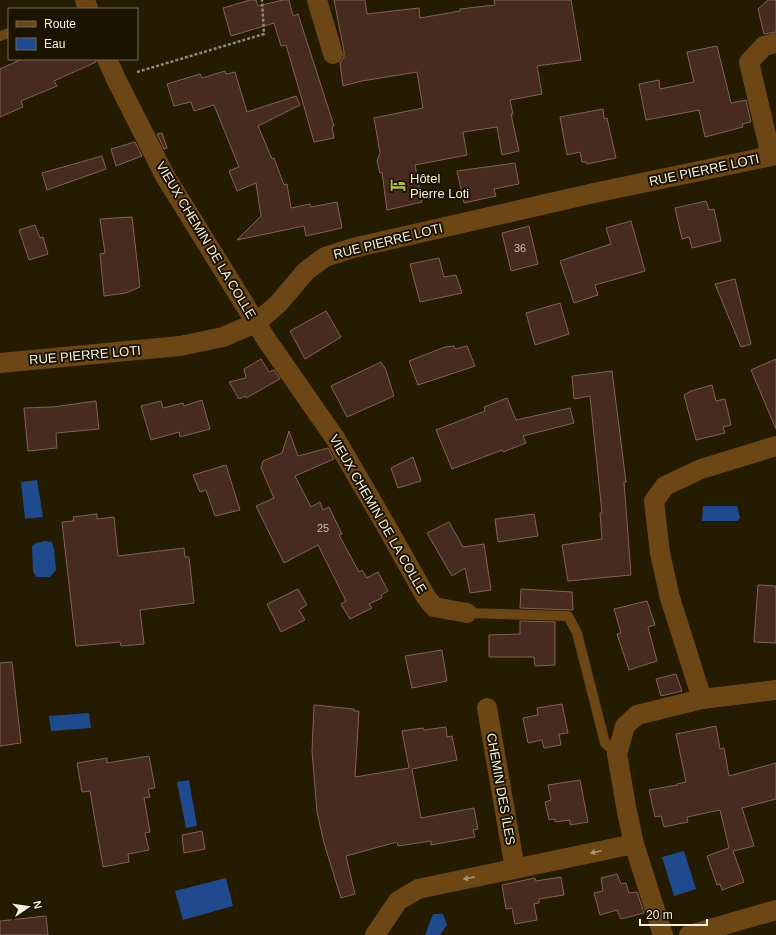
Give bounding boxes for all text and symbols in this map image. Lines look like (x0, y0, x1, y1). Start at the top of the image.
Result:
legend (8, 8, 138, 60)
text: Route (44, 17, 76, 31)
text: Eau (44, 37, 65, 51)
street label: RUE PIERRE LOTI (648, 151, 760, 189)
street label: VIEUX CHEMIN DE LA COLLE (153, 159, 259, 322)
place label: Hôtel Pierre Loti (410, 171, 469, 201)
hotel icon: Hôtel Pierre Loti (389, 176, 407, 194)
street label: RUE PIERRE LOTI (332, 220, 444, 262)
house number: 36 (514, 242, 526, 254)
street label: RUE PIERRE LOTI (29, 343, 141, 367)
street label: VIEUX CHEMIN DE LA COLLE (326, 432, 430, 596)
house number: 25 (317, 522, 329, 534)
street label: CHEMIN DES ÎLES (484, 732, 518, 846)
one-way arrow (590, 849, 602, 855)
one-way arrow (463, 876, 475, 882)
north arrow (8, 887, 48, 927)
text: N (31, 900, 44, 910)
scale bar (640, 901, 707, 927)
text: 20 m (646, 908, 673, 922)

